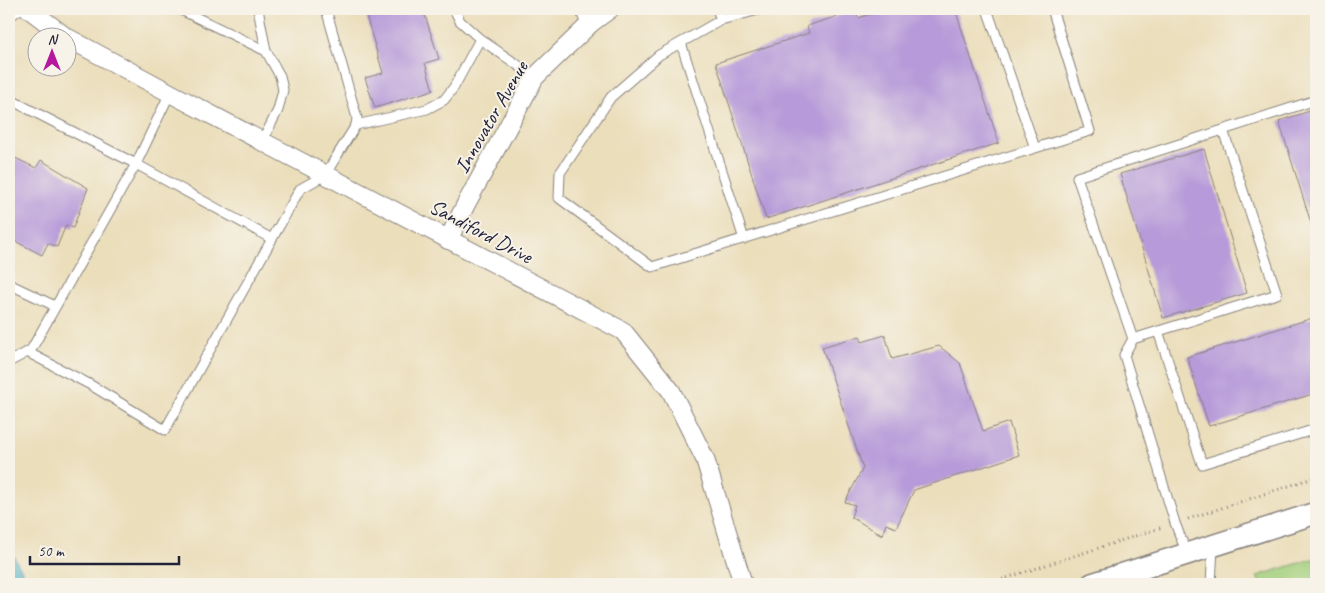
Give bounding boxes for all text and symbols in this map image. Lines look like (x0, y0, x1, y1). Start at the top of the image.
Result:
north arrow (28, 28, 78, 78)
text: N (48, 31, 59, 48)
street label: Innovator Avenue (448, 55, 534, 178)
street label: Sandiford Drive (425, 193, 538, 270)
scale bar (30, 533, 179, 565)
text: 50 m (38, 542, 65, 561)

